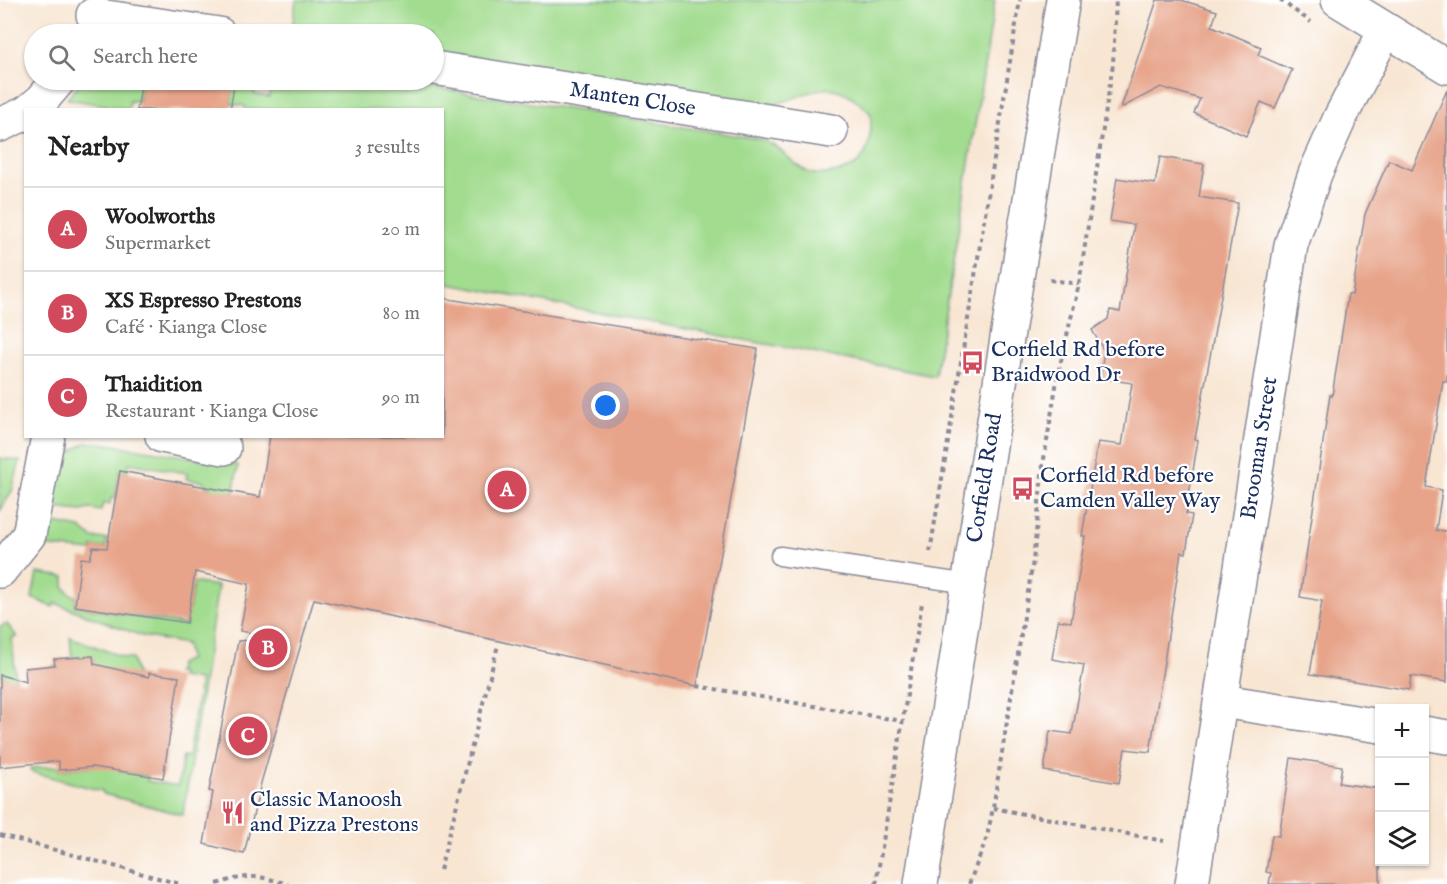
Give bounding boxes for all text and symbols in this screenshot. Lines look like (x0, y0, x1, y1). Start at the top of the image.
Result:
search box (24, 24, 444, 90)
icon: search (45, 41, 78, 74)
text: Search here (93, 43, 198, 71)
street label: Manten Close (567, 76, 698, 123)
text: Nearby (48, 131, 129, 164)
text: 3 results (355, 135, 420, 160)
text: Woolworths (105, 203, 215, 231)
text: A (61, 217, 74, 242)
text: 20 m (381, 217, 420, 242)
text: Supermarket (105, 231, 211, 256)
text: XS Espresso Prestons (105, 287, 301, 315)
text: B (61, 301, 74, 326)
text: 80 m (383, 301, 420, 326)
text: Café · Kianga Close (105, 315, 267, 340)
place label: Corfield Rd before Braidwood Dr (991, 336, 1165, 389)
bus stop icon: Corfield Rd before Braidwood Dr (960, 350, 986, 376)
text: Thaidition (105, 371, 203, 399)
street label: Brooman Street (1235, 374, 1284, 522)
text: C (60, 385, 75, 410)
text: 90 m (382, 385, 420, 410)
your location (591, 391, 620, 420)
text: Restaurant · Kianga Close (105, 399, 318, 424)
street label: Corfield Road (961, 411, 1009, 545)
place label: Corfield Rd before Camden Valley Way (1040, 462, 1221, 515)
pin: A (488, 468, 526, 512)
bus stop icon: Corfield Rd before Camden Valley Way (1009, 476, 1035, 502)
pin: B (248, 626, 288, 670)
map controls (1375, 704, 1429, 866)
button: + (1375, 704, 1429, 758)
pin: C (228, 714, 268, 758)
button: − (1375, 758, 1429, 812)
place label: Classic Manoosh and Pizza Prestons (250, 786, 418, 839)
restaurant icon: Classic Manoosh and Pizza Prestons (219, 800, 245, 826)
button: layers (1375, 812, 1429, 866)

